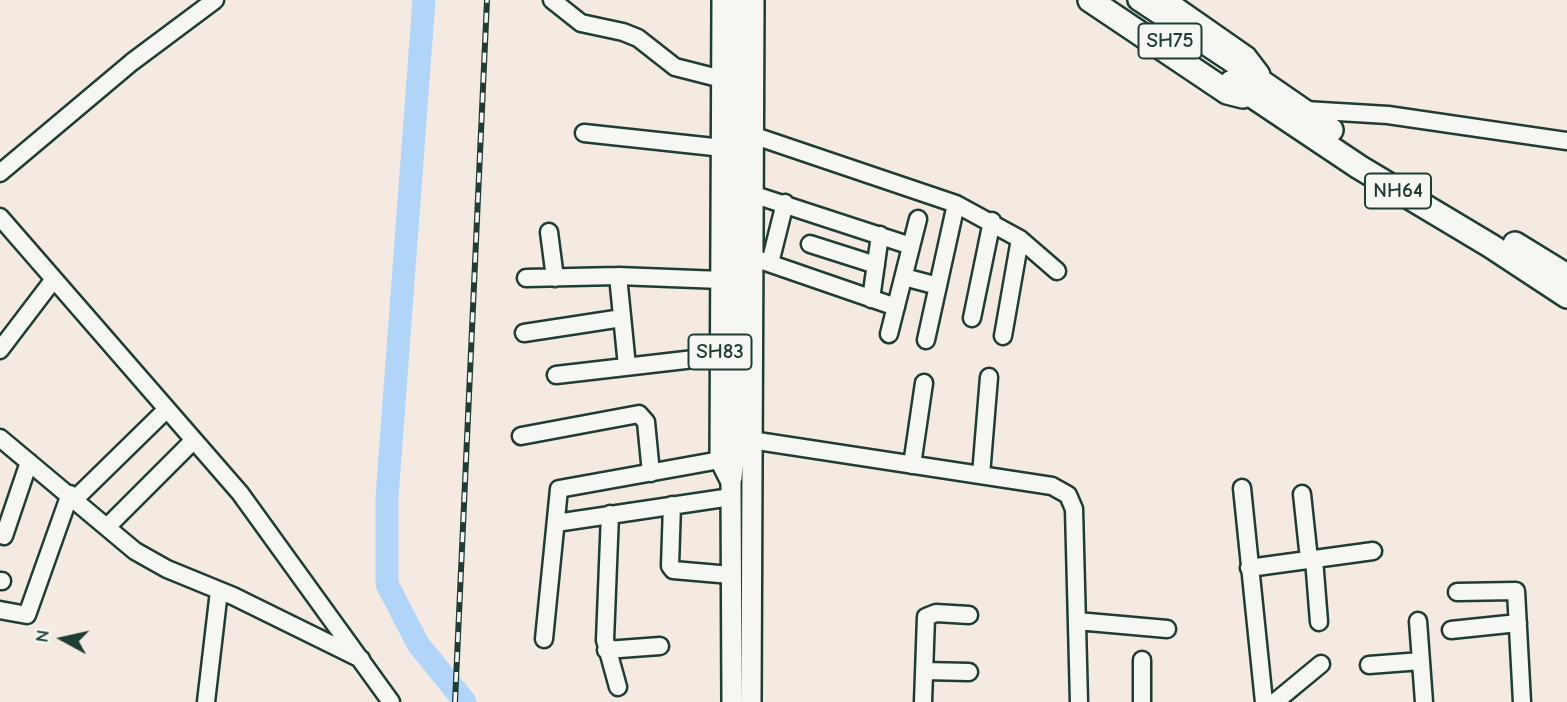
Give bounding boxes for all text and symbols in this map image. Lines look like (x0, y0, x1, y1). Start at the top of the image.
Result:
road number: SH75 (1138, 23, 1202, 58)
road number: NH64 (1365, 174, 1431, 208)
road number: SH83 (688, 334, 752, 370)
north arrow (28, 604, 98, 674)
text: N (30, 628, 54, 644)

